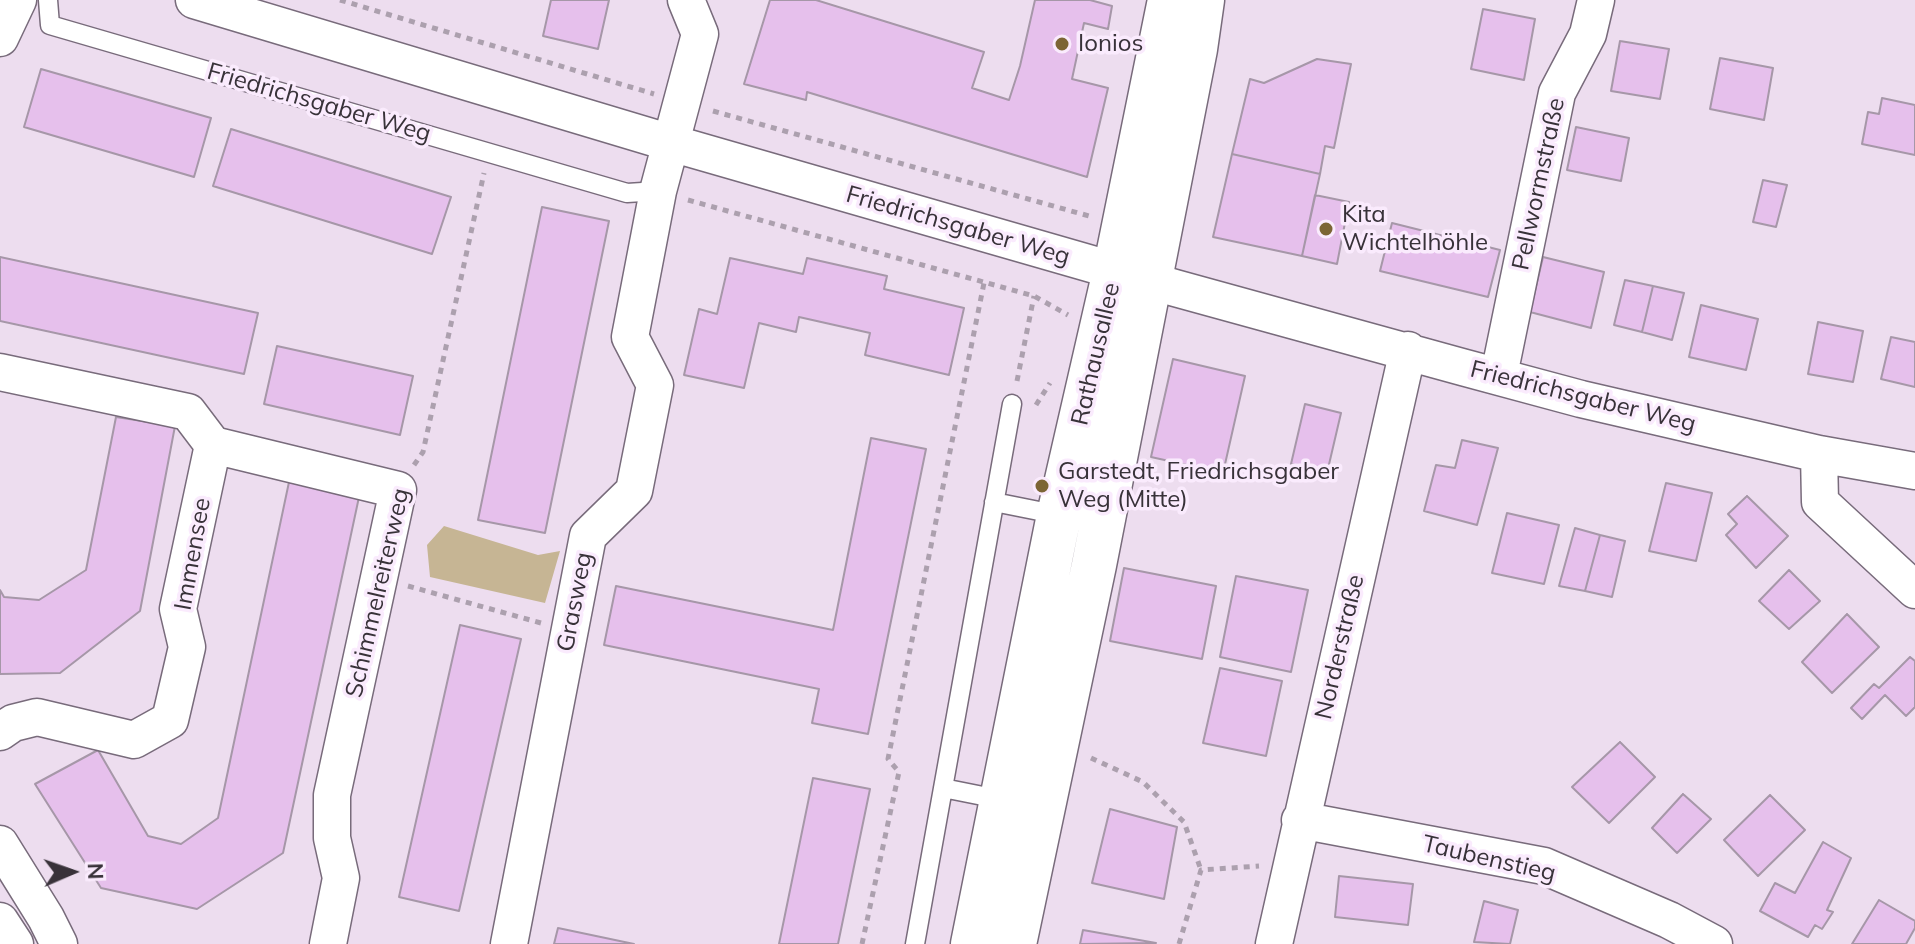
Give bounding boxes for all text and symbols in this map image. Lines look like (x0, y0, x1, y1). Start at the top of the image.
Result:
place label: Ionios (1078, 30, 1143, 58)
marker: Ionios (1053, 35, 1071, 53)
street label: Friedrichsgaber Weg (204, 57, 434, 149)
street label: Pellwormstraße (1507, 95, 1571, 273)
street label: Friedrichsgaber Weg (843, 180, 1073, 272)
place label: Kita Wichtelhöhle (1342, 201, 1488, 257)
marker: Kita Wichtelhöhle (1317, 220, 1335, 238)
street label: Rathausallee (1066, 280, 1126, 428)
street label: Friedrichsgaber Weg (1467, 355, 1699, 439)
place label: Garstedt, Friedrichsgaber Weg (Mitte) (1058, 458, 1339, 514)
marker: Garstedt, Friedrichsgaber Weg (Mitte) (1033, 477, 1051, 495)
street label: Schimmelreiterweg (340, 486, 416, 700)
street label: Immensee (169, 496, 217, 612)
street label: Grasweg (551, 550, 599, 654)
street label: Norderstraße (1309, 572, 1371, 722)
street label: Taubenstieg (1420, 830, 1558, 888)
north arrow (32, 832, 112, 912)
text: N (82, 862, 110, 880)

